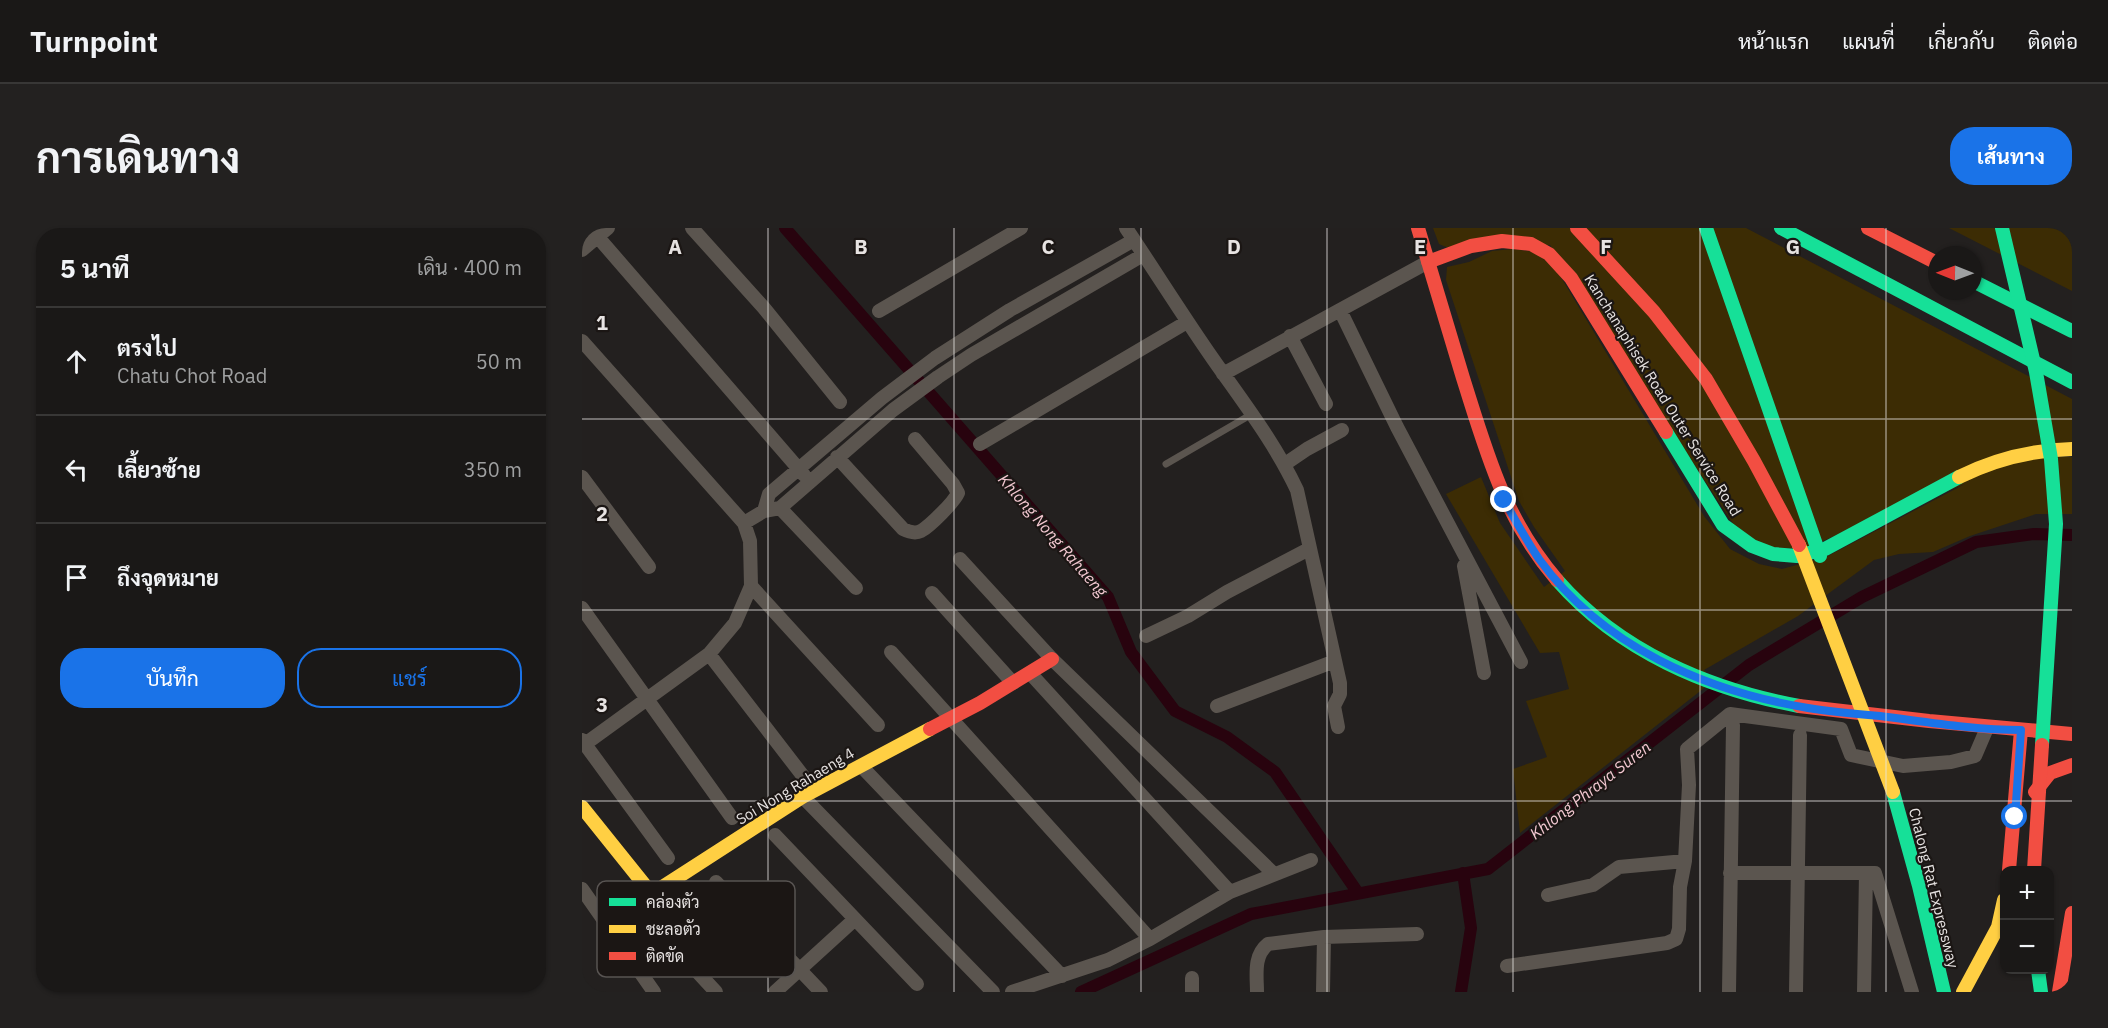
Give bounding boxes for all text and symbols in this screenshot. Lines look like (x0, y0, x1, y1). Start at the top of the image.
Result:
text: Turnpoint (30, 23, 158, 60)
text: หน้าแรก (1738, 27, 1809, 55)
text: แผนที่ (1842, 27, 1895, 55)
text: เกี่ยวกับ (1928, 27, 1995, 55)
text: ติดต่อ (2028, 27, 2078, 55)
button: เส้นทาง (1950, 127, 2072, 185)
text: การเดินทาง (36, 130, 240, 185)
text: A (668, 233, 682, 260)
text: B (854, 233, 868, 260)
text: C (1041, 233, 1055, 260)
text: D (1227, 233, 1241, 260)
text: E (1414, 233, 1426, 260)
text: F (1600, 233, 1612, 260)
text: G (1786, 233, 1800, 260)
north arrow (1928, 246, 1982, 300)
text: 5 นาที (60, 251, 130, 285)
text: เดิน · 400 m (417, 254, 522, 281)
street label: Kanchanaphisek Road Outer Service Road (1580, 271, 1746, 519)
text: 1 (596, 309, 608, 336)
text: ตรงไป (117, 333, 177, 362)
icon: ahead (60, 345, 93, 378)
text: 50 m (476, 348, 522, 375)
text: Chatu Chot Road (117, 362, 267, 389)
icon: left (60, 453, 93, 486)
text: เลี้ยวซ้าย (117, 455, 201, 484)
text: 350 m (464, 456, 522, 483)
water label: Khlong Nong Rahaeng (994, 470, 1112, 601)
route end (1490, 486, 1516, 512)
text: 2 (596, 500, 608, 527)
icon: arrive (60, 561, 93, 594)
text: ถึงจุดหมาย (117, 563, 219, 592)
button: บันทึก (60, 648, 285, 708)
button: แชร์ (297, 648, 522, 708)
text: 3 (596, 691, 608, 718)
water label: Khlong Phraya Suren (1525, 737, 1655, 843)
street label: Soi Nong Rahaeng 4 (732, 743, 858, 829)
route start (2001, 803, 2027, 829)
street label: Chalong Rat Expressway (1905, 806, 1963, 971)
map controls (2000, 866, 2054, 974)
button: + (2000, 866, 2054, 920)
legend (597, 881, 795, 977)
text: คล่องตัว (646, 892, 700, 912)
text: ชะลอตัว (646, 919, 701, 939)
button: − (2000, 920, 2054, 974)
text: ติดขัด (646, 946, 684, 966)

